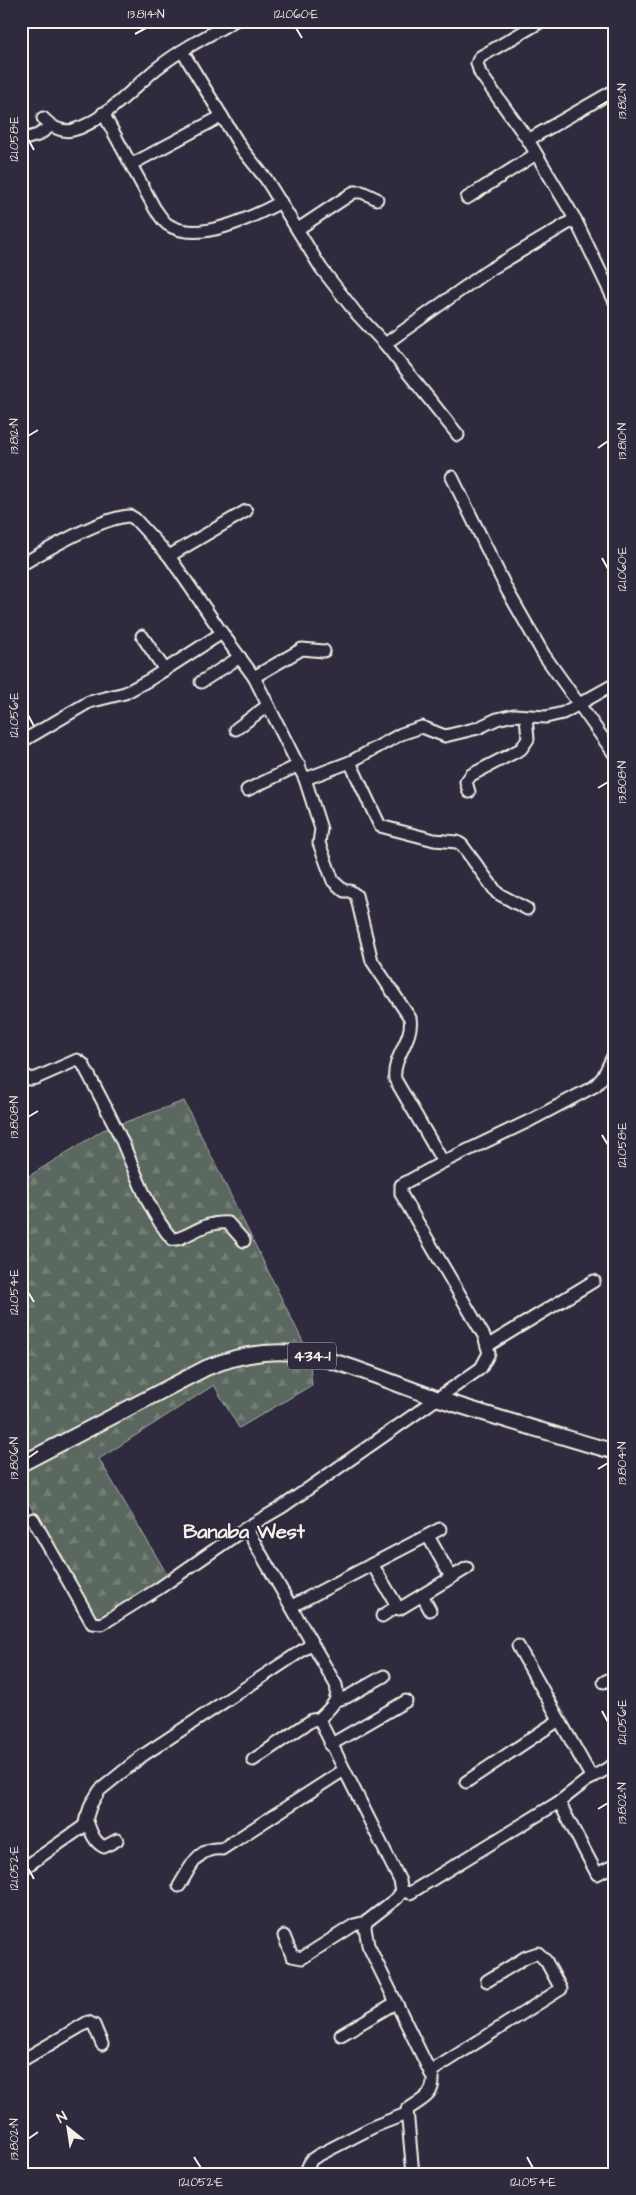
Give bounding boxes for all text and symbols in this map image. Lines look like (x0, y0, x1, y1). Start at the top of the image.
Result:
text: 13.814°N (128, 6, 165, 23)
text: 121.060°E (274, 6, 318, 23)
text: 13.812°N (614, 83, 631, 119)
text: 121.058°E (6, 116, 23, 162)
text: 13.812°N (6, 418, 23, 454)
text: 13.810°N (614, 422, 631, 459)
text: 121.060°E (614, 547, 631, 591)
text: 121.056°E (6, 693, 23, 737)
text: 13.808°N (614, 760, 631, 803)
text: 13.808°N (6, 1095, 23, 1138)
text: 121.058°E (614, 1122, 631, 1168)
text: 121.054°E (6, 1269, 23, 1315)
road number: 434-1 (288, 1342, 336, 1370)
text: 13.806°N (6, 1436, 23, 1479)
text: 13.804°N (614, 1441, 631, 1485)
district label: Banaba West (183, 1518, 306, 1546)
text: 121.056°E (614, 1700, 631, 1744)
text: 13.802°N (614, 1782, 631, 1824)
text: 121.052°E (6, 1846, 23, 1890)
north arrow (42, 2102, 92, 2152)
text: N (53, 2107, 71, 2128)
text: 13.802°N (6, 2118, 23, 2160)
text: 121.052°E (179, 2174, 223, 2191)
text: 121.054°E (510, 2174, 556, 2191)

